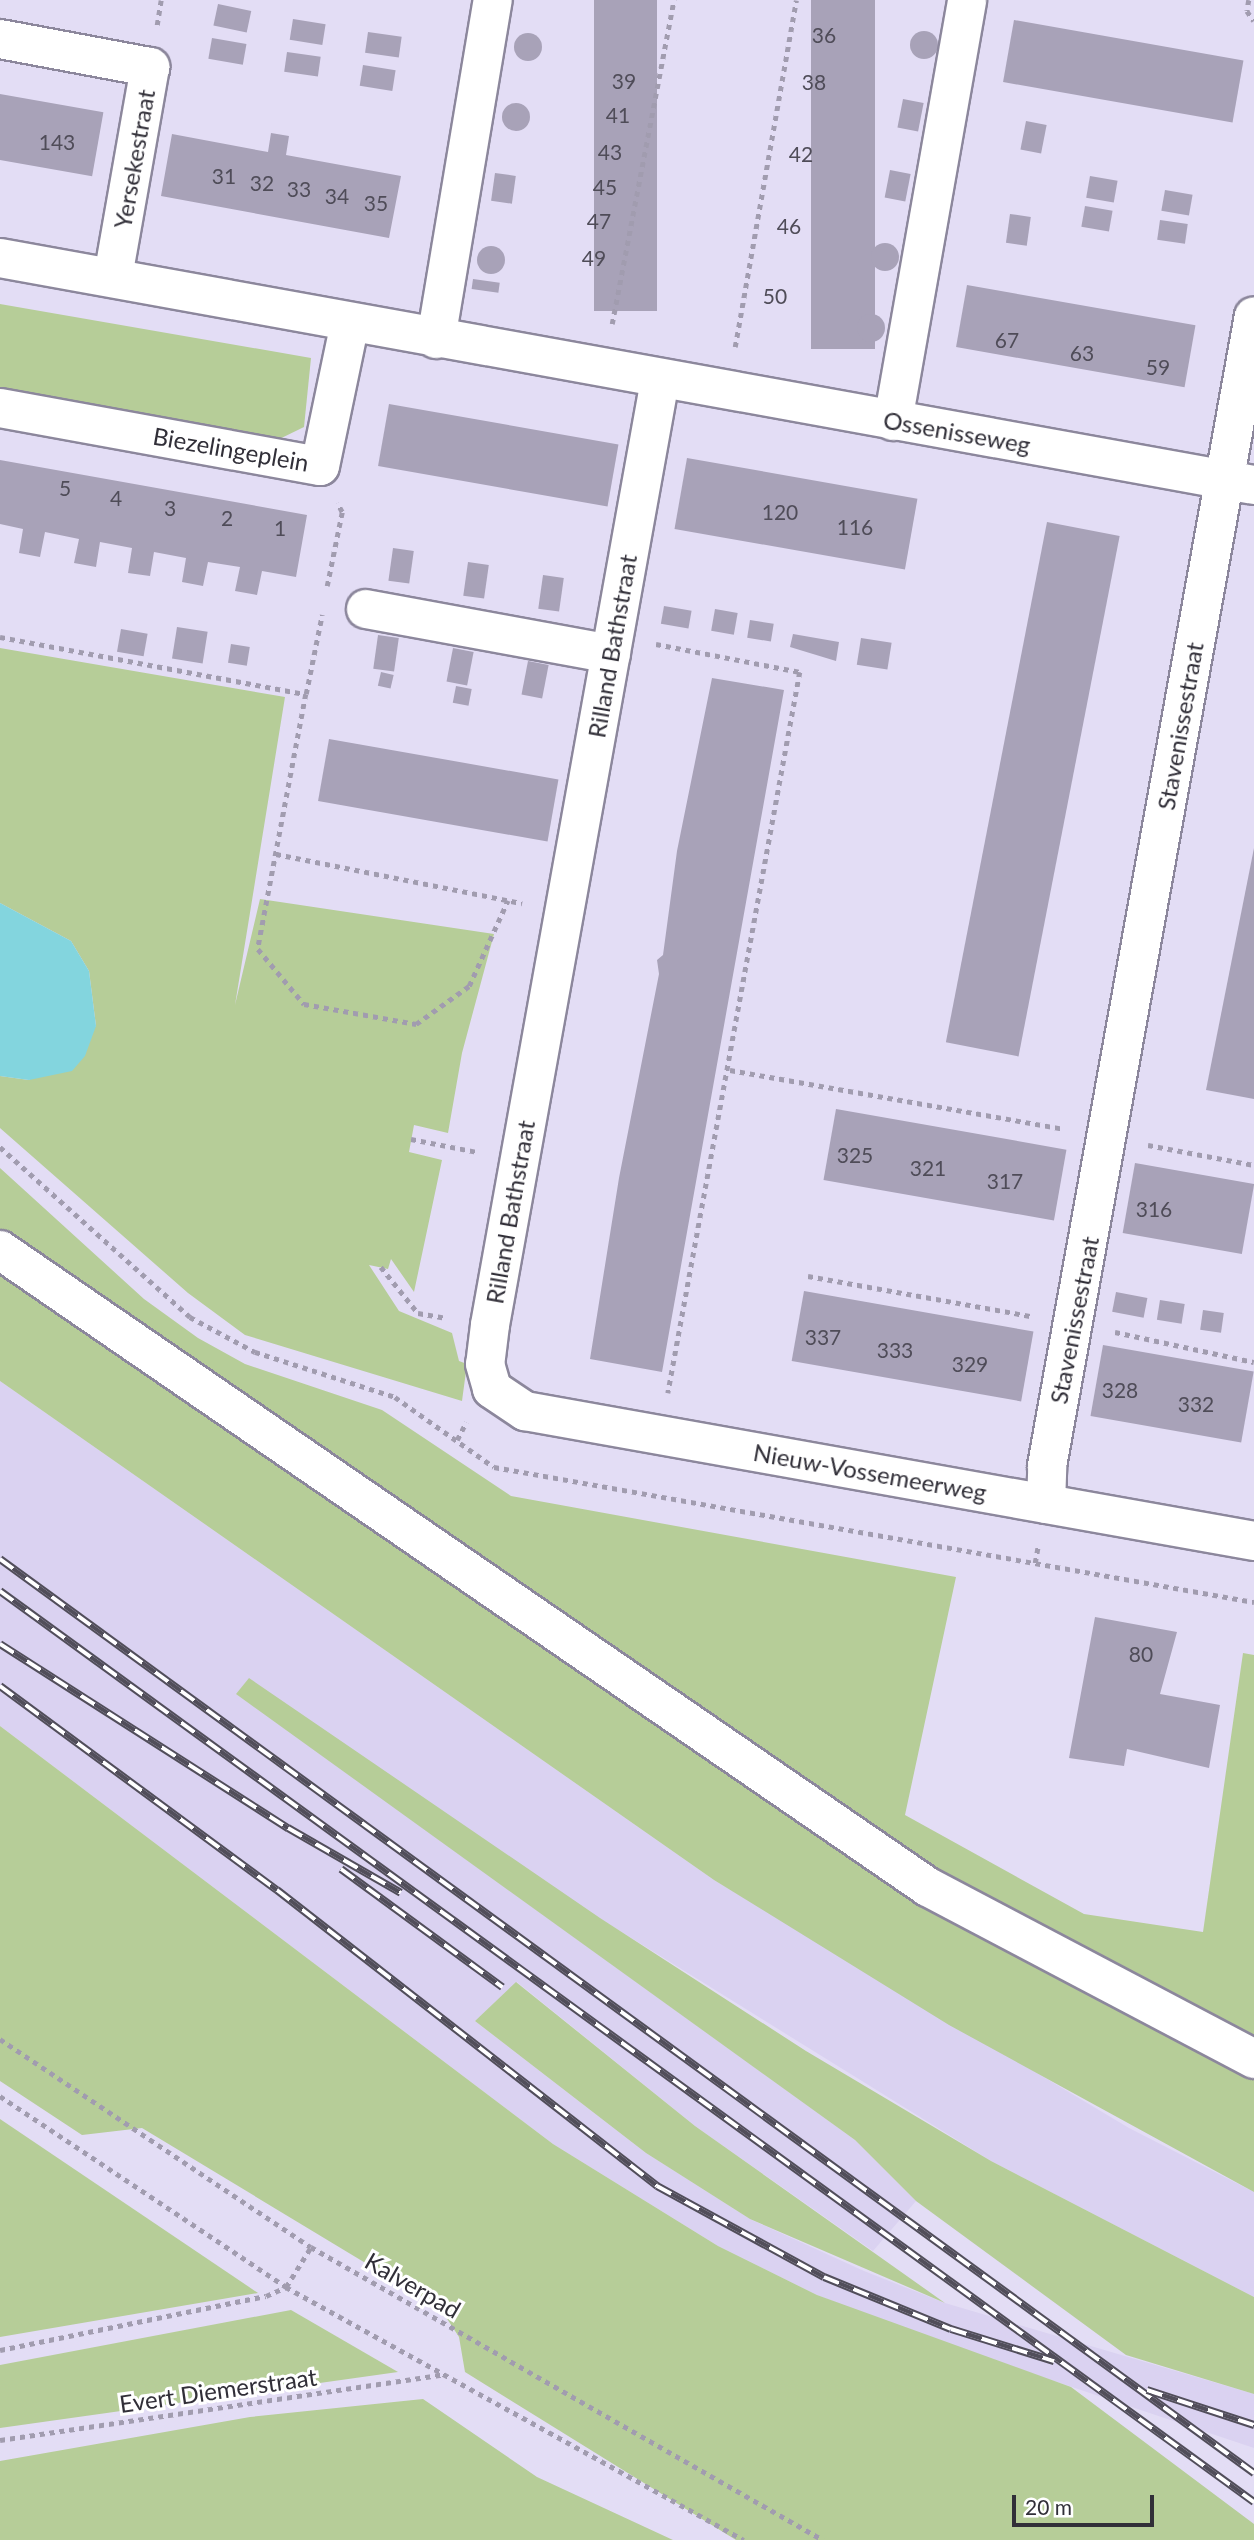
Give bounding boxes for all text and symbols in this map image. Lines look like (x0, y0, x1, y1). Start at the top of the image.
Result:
house number: 36 (812, 22, 836, 48)
house number: 39 (612, 68, 636, 94)
house number: 38 (802, 69, 826, 95)
street label: Yersekestraat (108, 87, 160, 231)
house number: 41 (606, 102, 630, 128)
house number: 143 (39, 129, 75, 155)
house number: 43 (598, 139, 622, 165)
house number: 42 (789, 141, 813, 167)
house number: 31 (212, 163, 236, 189)
house number: 32 (250, 170, 274, 196)
house number: 45 (593, 174, 617, 200)
house number: 33 (287, 176, 311, 202)
house number: 34 (325, 183, 349, 209)
house number: 35 (364, 190, 388, 216)
house number: 47 (587, 208, 611, 234)
house number: 46 (777, 213, 801, 239)
house number: 49 (582, 245, 606, 271)
house number: 50 (763, 283, 787, 309)
house number: 67 (995, 327, 1019, 353)
house number: 63 (1070, 340, 1094, 366)
house number: 59 (1146, 354, 1170, 380)
street label: Ossenisseweg (881, 405, 1033, 459)
street label: Biezelingeplein (151, 421, 311, 477)
house number: 5 (59, 475, 71, 501)
house number: 4 (110, 485, 122, 511)
house number: 3 (164, 495, 176, 521)
house number: 120 (762, 499, 798, 525)
house number: 2 (221, 505, 233, 531)
house number: 116 (837, 514, 873, 540)
house number: 1 (274, 515, 286, 541)
street label: Rilland Bathstraat (582, 552, 642, 740)
street label: Stavenissestraat (1151, 640, 1209, 812)
street label: Rilland Bathstraat (480, 1118, 540, 1306)
house number: 325 (837, 1142, 873, 1168)
house number: 321 (910, 1155, 946, 1181)
house number: 317 (987, 1168, 1023, 1194)
house number: 316 (1136, 1196, 1172, 1222)
street label: Stavenissestraat (1044, 1234, 1104, 1406)
house number: 337 (805, 1324, 841, 1350)
house number: 333 (877, 1337, 913, 1363)
house number: 329 (952, 1351, 988, 1377)
house number: 328 (1102, 1377, 1138, 1403)
house number: 332 (1178, 1391, 1214, 1417)
street label: Nieuw-Vossemeerweg (751, 1437, 989, 1507)
house number: 80 (1129, 1641, 1153, 1667)
street label: Kalverpad (360, 2246, 466, 2324)
street label: Evert Diemerstraat (118, 2362, 318, 2418)
scale bar (1016, 2480, 1158, 2524)
text: 20 m (1025, 2494, 1072, 2519)

